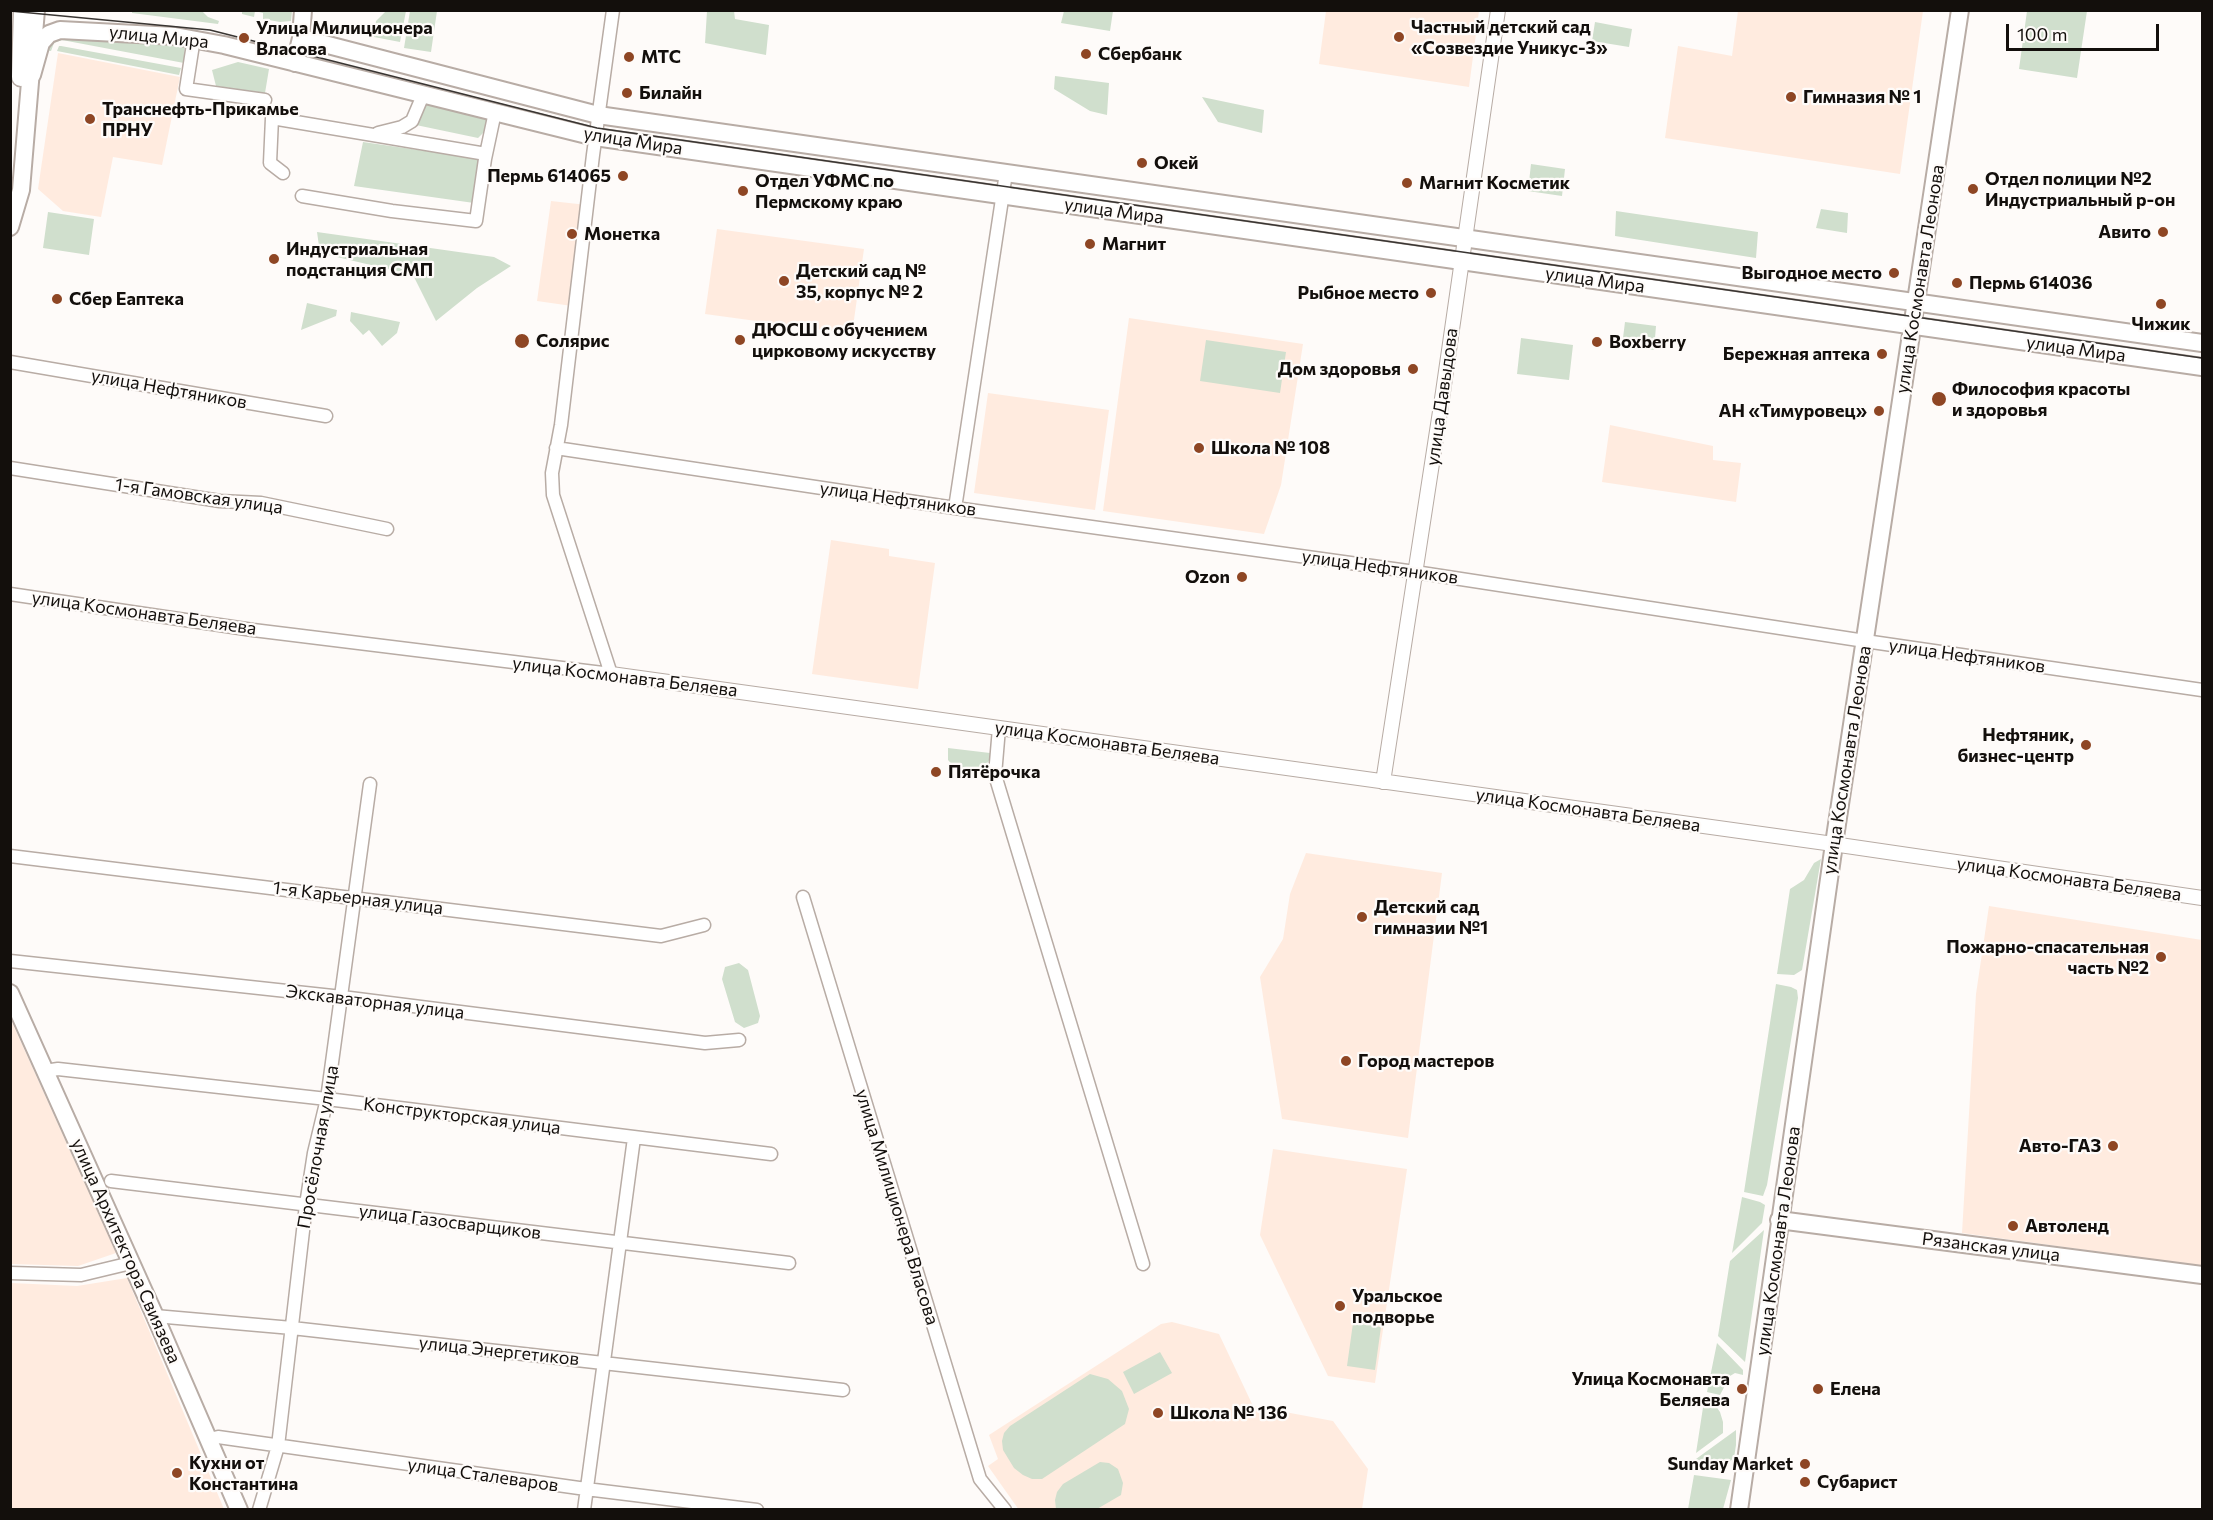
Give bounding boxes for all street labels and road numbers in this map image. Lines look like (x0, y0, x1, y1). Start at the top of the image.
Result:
street label: улица Мира (108, 21, 210, 53)
street label: улица Мира (582, 123, 684, 159)
street label: улица Космонавта Леонова (1891, 163, 1949, 395)
street label: улица Мира (1063, 193, 1165, 229)
street label: улица Мира (1544, 262, 1646, 298)
street label: улица Давыдова (1422, 327, 1462, 467)
street label: улица Мира (2025, 331, 2127, 367)
street label: улица Нефтяников (89, 365, 249, 413)
street label: 1-я Гамовская улица (114, 474, 284, 518)
street label: улица Нефтяников (818, 477, 978, 521)
street label: улица Нефтяников (1300, 545, 1460, 589)
street label: улица Космонавта Беляева (30, 587, 258, 639)
street label: улица Нефтяников (1887, 634, 2047, 678)
street label: улица Космонавта Леонова (1818, 644, 1876, 876)
street label: улица Космонавта Беляева (511, 652, 739, 702)
street label: улица Космонавта Беляева (993, 717, 1221, 769)
street label: улица Космонавта Беляева (1474, 784, 1702, 836)
street label: улица Космонавта Беляева (1955, 853, 2183, 905)
street label: 1-я Карьерная улица (272, 877, 444, 919)
street label: Экскаваторная улица (285, 980, 465, 1024)
street label: Просёлочная улица (293, 1064, 343, 1230)
street label: улица Милиционера Власова (851, 1086, 943, 1328)
street label: Конструкторская улица (362, 1093, 562, 1139)
street label: улица Космонавта Леонова (1751, 1125, 1805, 1357)
street label: улица Архитектора Свиязева (67, 1135, 185, 1367)
street label: улица Газосварщиков (358, 1200, 542, 1244)
street label: Рязанская улица (1921, 1228, 2061, 1266)
street label: улица Энергетиков (418, 1332, 580, 1370)
street label: улица Сталеваров (406, 1454, 560, 1496)

